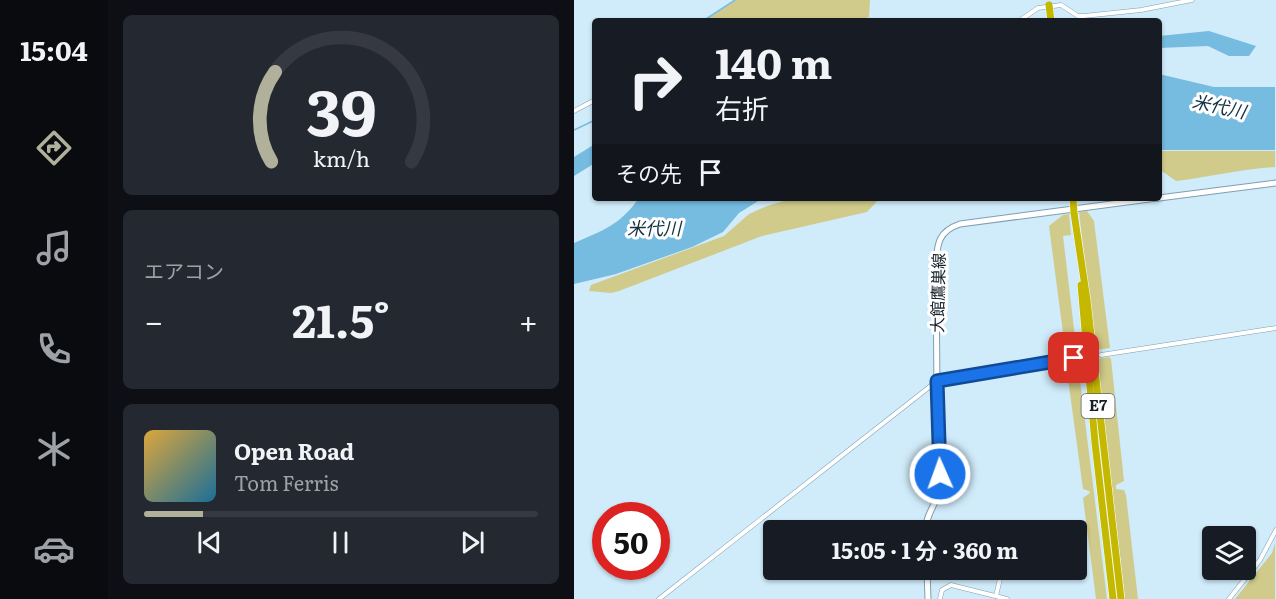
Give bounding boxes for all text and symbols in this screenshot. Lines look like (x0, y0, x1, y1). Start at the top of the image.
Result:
text: 15:04 (20, 29, 88, 69)
text: 140 m (715, 30, 832, 92)
icon: right (616, 42, 694, 120)
text: 39 (306, 63, 376, 155)
text: 右折 (715, 87, 769, 127)
water label: 米代川 (1190, 87, 1250, 125)
icon: directions (33, 127, 75, 169)
text: km/h (312, 142, 370, 174)
text: その先 (616, 156, 682, 189)
icon: arrive (694, 156, 727, 189)
water label: 米代川 (627, 214, 683, 241)
icon: music (33, 227, 75, 269)
street label: 大館鷹巣線 (924, 253, 950, 333)
text: エアコン (144, 255, 224, 285)
text: 21.5° (292, 285, 390, 352)
text: − (144, 295, 163, 344)
text: + (519, 295, 538, 344)
icon: phone (33, 328, 75, 370)
pin (1048, 332, 1099, 383)
icon: arrive (1057, 341, 1090, 374)
road number: E7 (1082, 394, 1114, 418)
icon: climate (33, 428, 75, 470)
text: Open Road (234, 434, 354, 467)
position arrow (908, 442, 972, 506)
text: Tom Ferris (234, 467, 339, 497)
speed limit sign: 50 (592, 502, 670, 580)
icon: previous (193, 526, 226, 559)
icon: pause (324, 526, 357, 559)
icon: next (456, 526, 489, 559)
map controls (1202, 526, 1256, 580)
button: layers (1202, 526, 1256, 580)
icon: car (33, 528, 75, 570)
text: 15:05 · 1 分 · 360 m (832, 533, 1018, 566)

